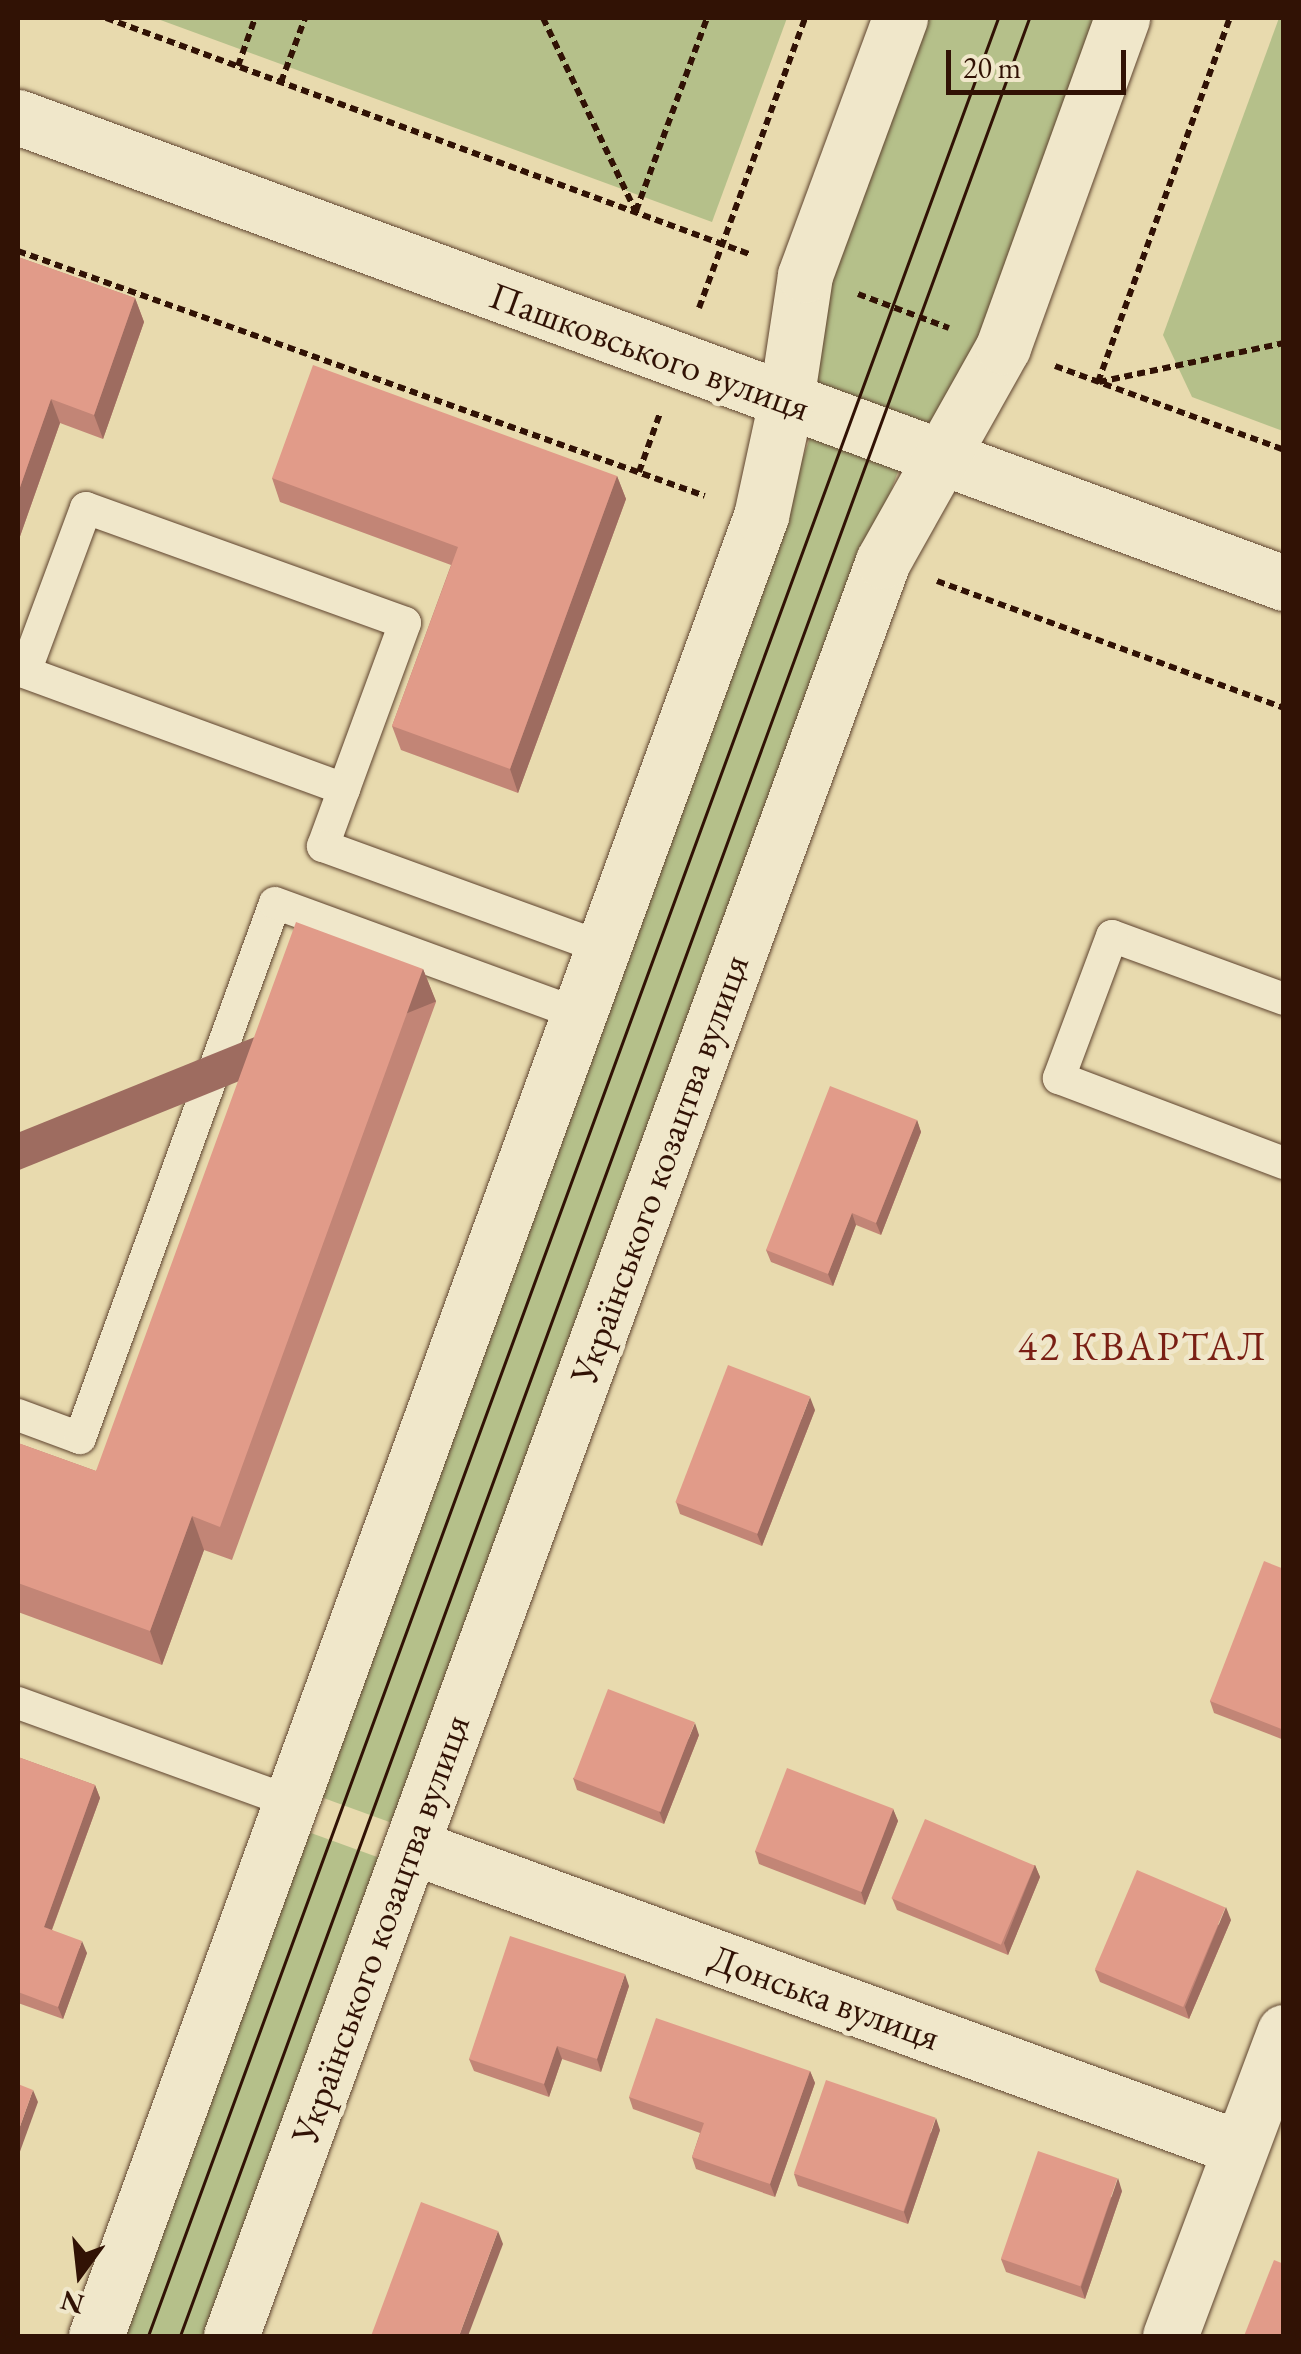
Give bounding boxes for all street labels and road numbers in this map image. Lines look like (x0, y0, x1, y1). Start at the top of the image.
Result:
street label: Пашковського вулиця (484, 272, 816, 430)
street label: Українського козацтва вулиця (560, 948, 758, 1390)
street label: Українського козацтва вулиця (281, 1708, 479, 2150)
street label: Донська вулиця (704, 1934, 946, 2060)

